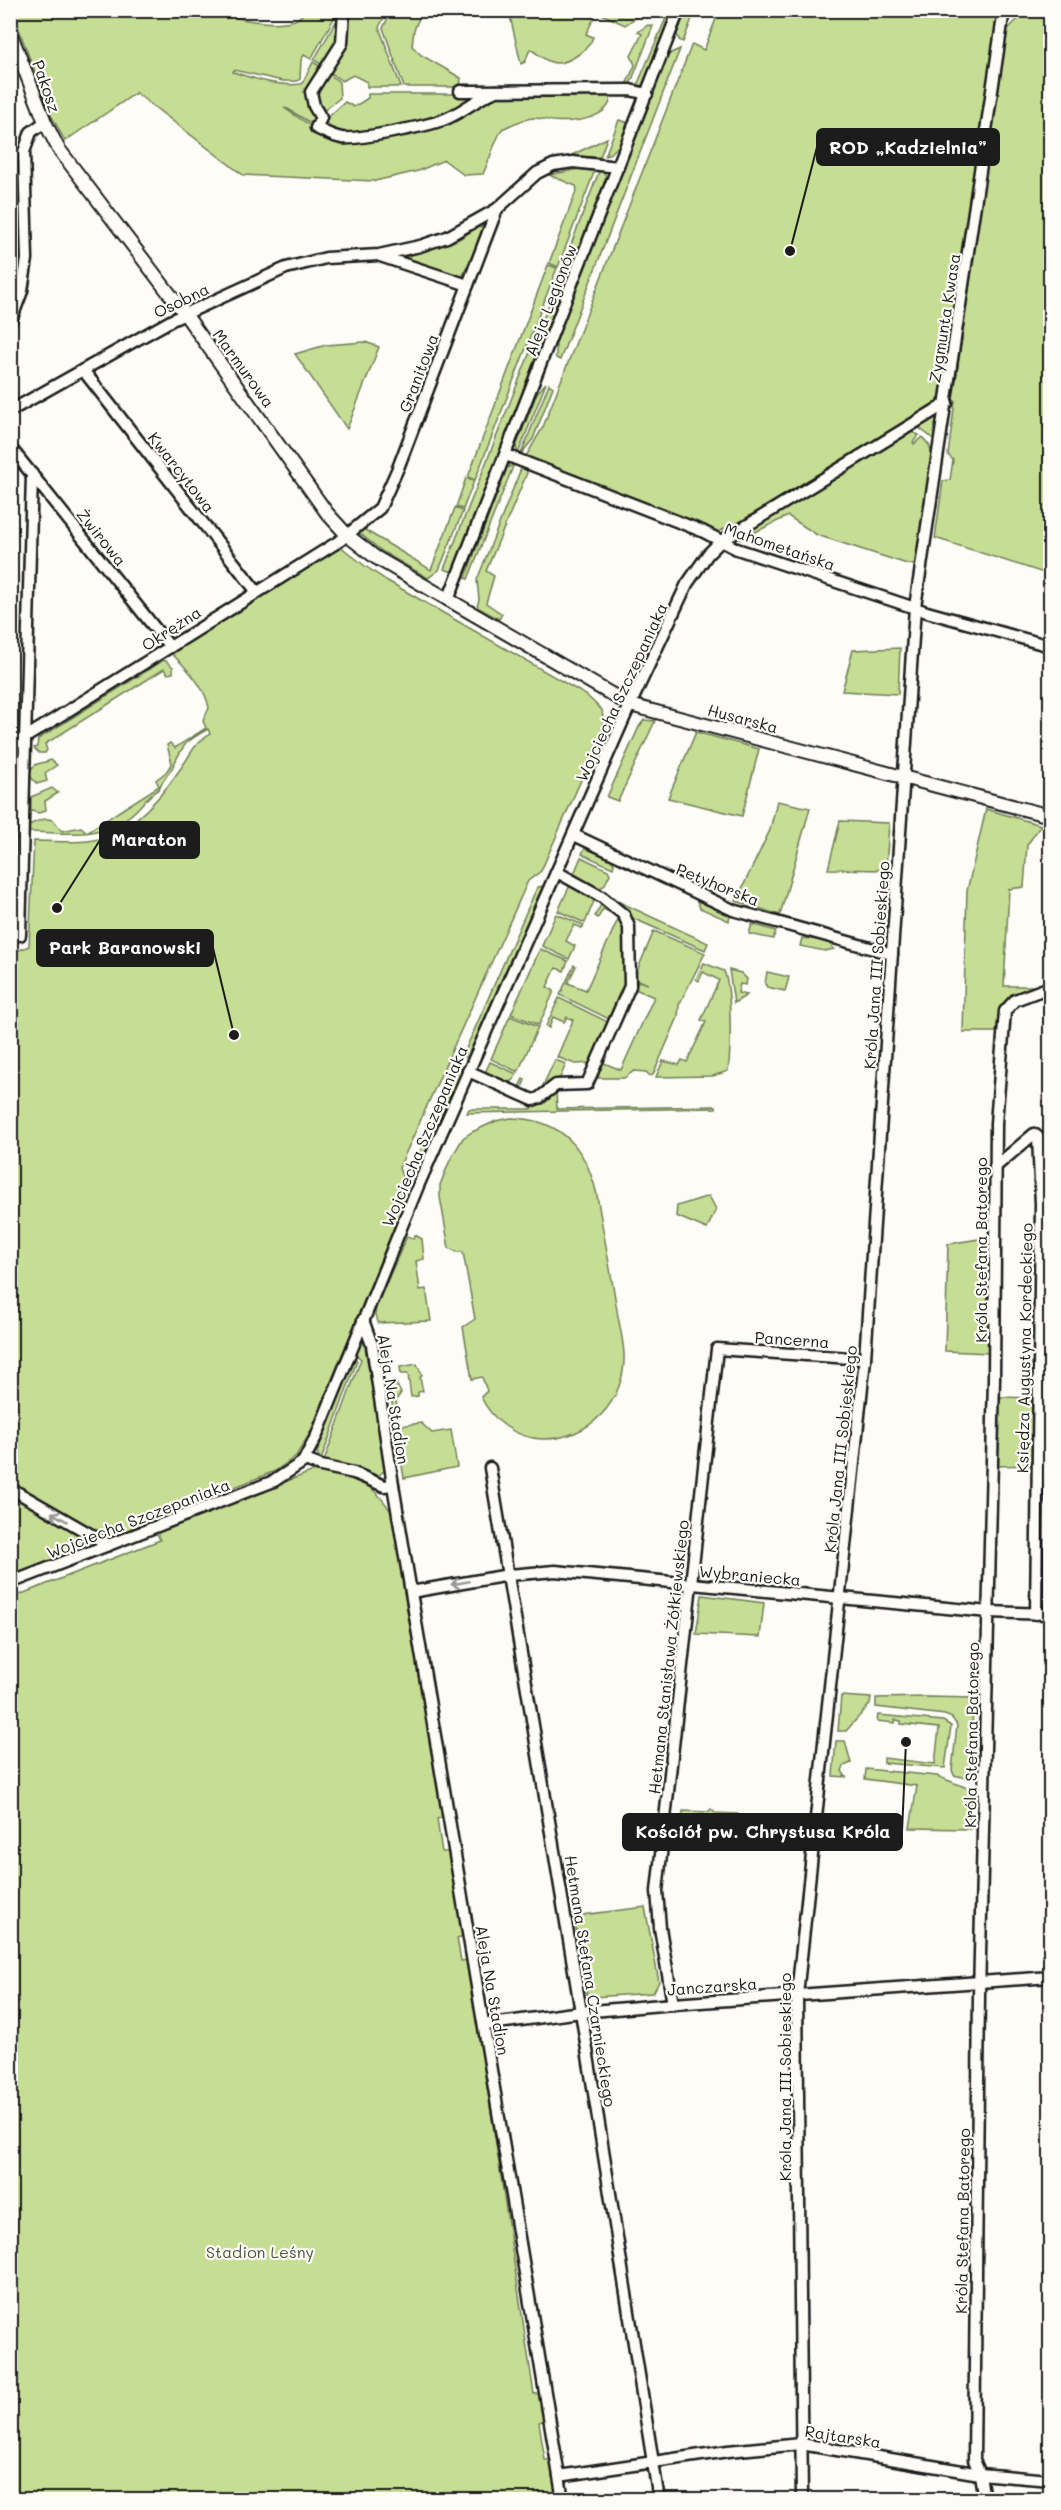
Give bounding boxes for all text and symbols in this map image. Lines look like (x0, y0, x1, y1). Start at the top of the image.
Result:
street label: Pakosz (28, 57, 66, 115)
callout: ROD „Kadzielnia” (817, 129, 999, 165)
text: ROD „Kadzielnia” (829, 135, 987, 159)
street label: Aleja Legionów (519, 241, 581, 359)
street label: Zygmunta Kwasa (923, 252, 965, 384)
street label: Osobna (150, 278, 212, 322)
street label: Marmurowa (208, 325, 280, 411)
street label: Granitowa (393, 331, 443, 415)
street label: Kwarcytowa (144, 427, 220, 517)
street label: Żwirowa (72, 504, 132, 570)
street label: Mahometańska (722, 517, 838, 575)
street label: Wojciecha Szczepaniaka (570, 599, 672, 785)
street label: Okrężna (137, 601, 205, 655)
street label: Husarska (705, 699, 781, 737)
callout: Maraton (100, 822, 199, 858)
text: Maraton (111, 827, 187, 851)
street label: Petyhorska (673, 858, 763, 910)
street label: Króla Jana III Sobieskiego (858, 860, 894, 1070)
callout: Park Baranowski (37, 930, 213, 966)
text: Park Baranowski (49, 935, 201, 959)
street label: Wojciecha Szczepaniaka (376, 1042, 472, 1230)
street label: Króla Stefana Batorego (970, 1157, 991, 1343)
street label: Księdza Augustyna Kordeckiego (1011, 1223, 1037, 1473)
street label: Pancerna (754, 1326, 830, 1352)
street label: Aleja Na Stadion (373, 1332, 415, 1466)
street label: Króla Jana III Sobieskiego (819, 1344, 861, 1554)
street label: Wojciecha Szczepaniaka (43, 1473, 233, 1563)
one-way arrow (51, 1511, 68, 1523)
street label: Hetmana Stanisława Żółkiewskiego (643, 1519, 693, 1795)
street label: Wybraniecka (698, 1560, 802, 1590)
one-way arrow (451, 1578, 471, 1589)
street label: Króla Stefana Batorego (959, 1642, 983, 1828)
callout: Kościół pw. Chrystusa Króla (623, 1814, 902, 1850)
text: Kościół pw. Chrystusa Króla (636, 1819, 890, 1843)
street label: Hetmana Stefana Czarnieckiego (561, 1854, 621, 2108)
street label: Aleja Na Stadion (471, 1923, 515, 2057)
street label: Janczarska (666, 1972, 758, 2000)
street label: Króla Jana III Sobieskiego (774, 1973, 795, 2181)
street label: Króla Stefana Batorego (950, 2128, 974, 2314)
park label: Stadion Leśny (206, 2241, 314, 2262)
street label: Rajtarska (803, 2420, 883, 2452)

